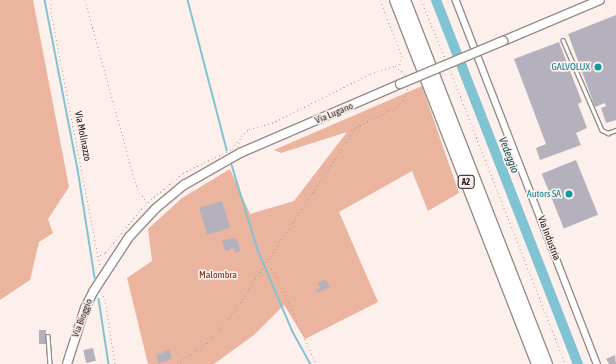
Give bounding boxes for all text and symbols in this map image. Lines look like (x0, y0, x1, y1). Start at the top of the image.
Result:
place label: GALVOLUX (552, 61, 590, 73)
marker: GALVOLUX (593, 62, 603, 72)
street label: Via Lugano (313, 100, 355, 126)
street label: Via Molinazzo (72, 110, 94, 162)
water label: Vedeggio (496, 135, 522, 175)
road number: A2 (457, 175, 475, 189)
place label: Autors SA (527, 188, 561, 200)
marker: Autors SA (564, 189, 574, 199)
street label: Via Industria (535, 214, 563, 262)
park label: Malombra (199, 269, 237, 281)
street label: Via Bioggio (69, 297, 95, 339)

